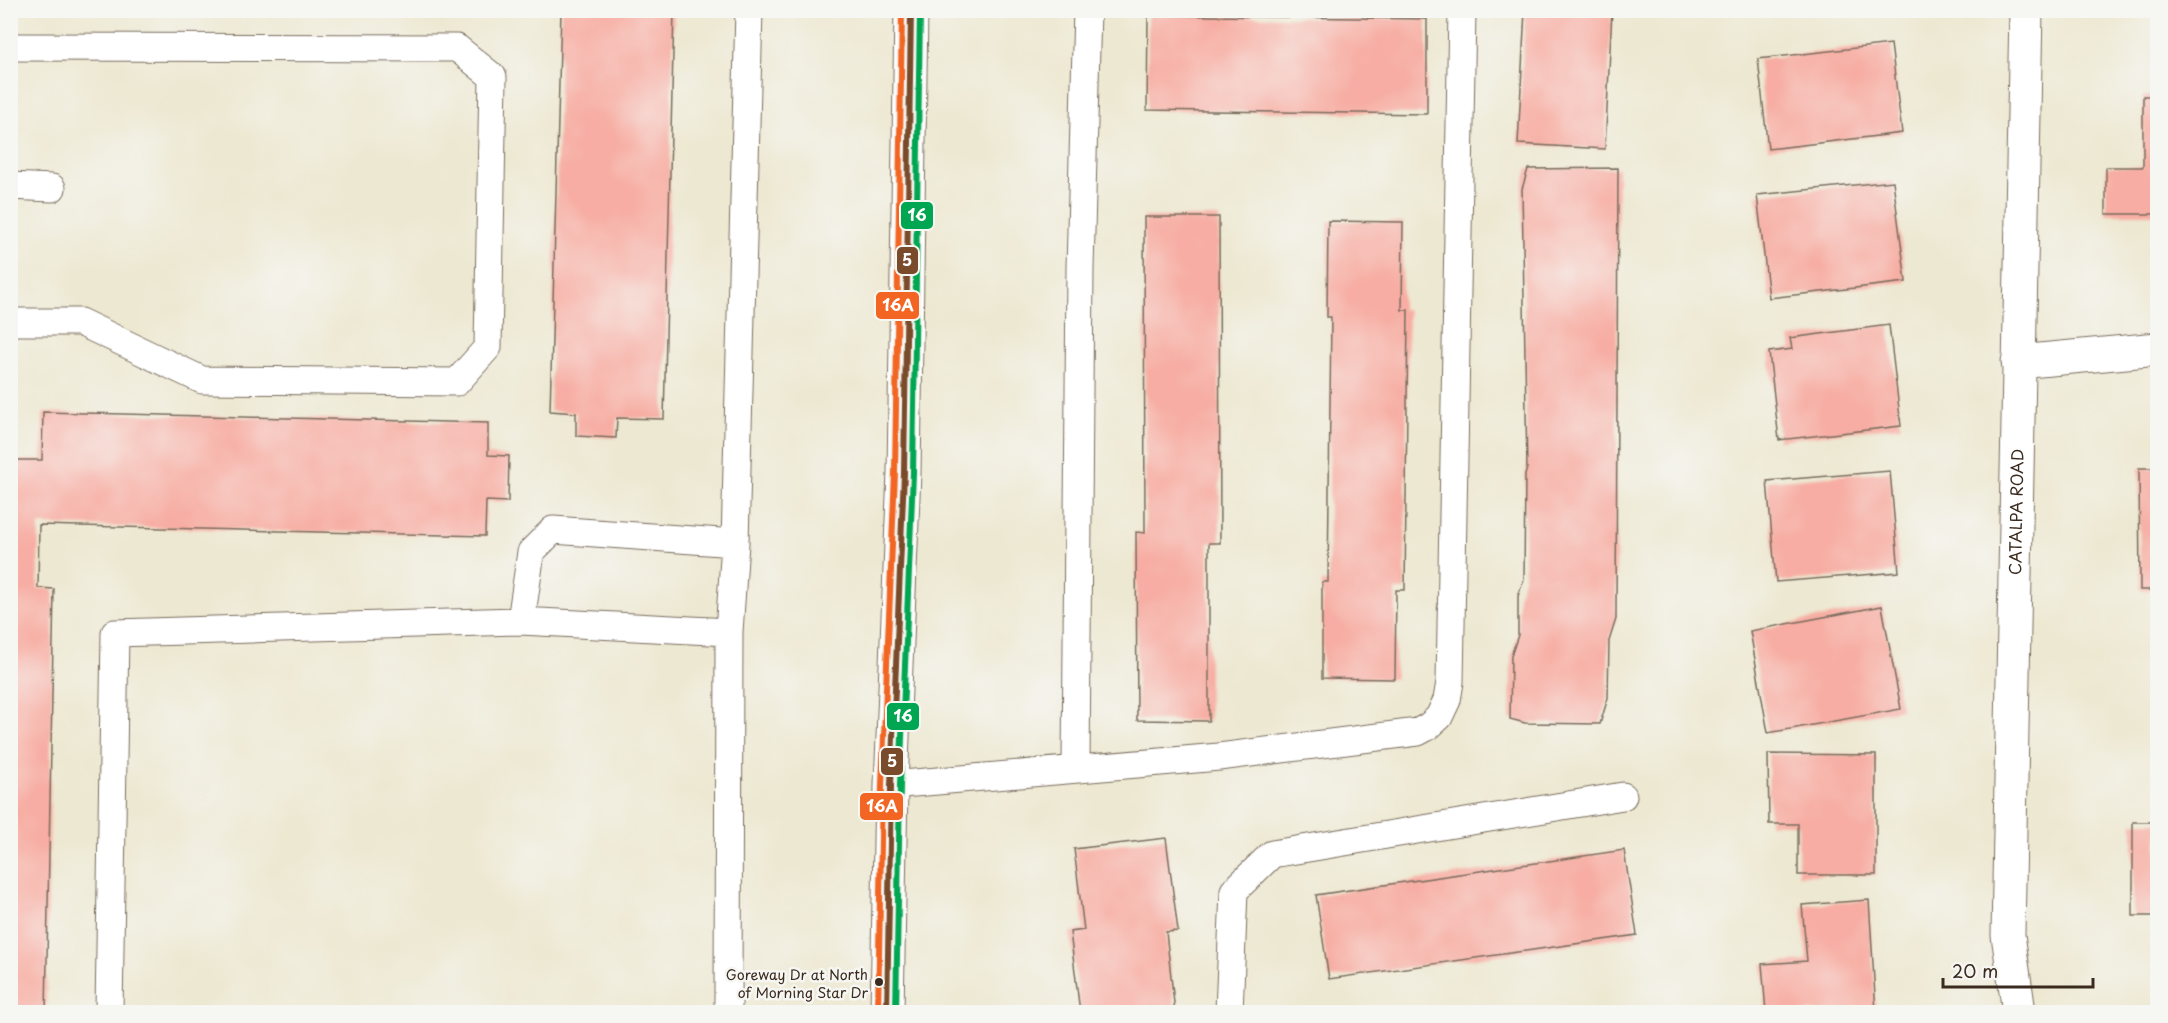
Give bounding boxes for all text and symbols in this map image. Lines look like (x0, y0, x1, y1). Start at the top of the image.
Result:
line badge: 16 (900, 201, 934, 230)
text: 16 (908, 202, 926, 226)
line badge: 5 (896, 246, 919, 275)
text: 5 (902, 247, 912, 271)
line badge: 16A (875, 291, 920, 320)
text: 16A (882, 292, 914, 316)
street label: CATALPA ROAD (2002, 448, 2028, 575)
line badge: 16 (886, 702, 920, 731)
text: 16 (894, 703, 912, 727)
line badge: 5 (880, 747, 904, 776)
text: 5 (887, 748, 897, 772)
line badge: 16A (859, 792, 904, 821)
text: 16A (866, 793, 898, 817)
scale bar (1943, 951, 2093, 989)
text: 20 m (1952, 957, 1998, 984)
place label: Goreway Dr at North of Morning Star Dr (726, 964, 868, 1003)
marker: Goreway Dr at North of Morning Star Dr (873, 976, 885, 988)

